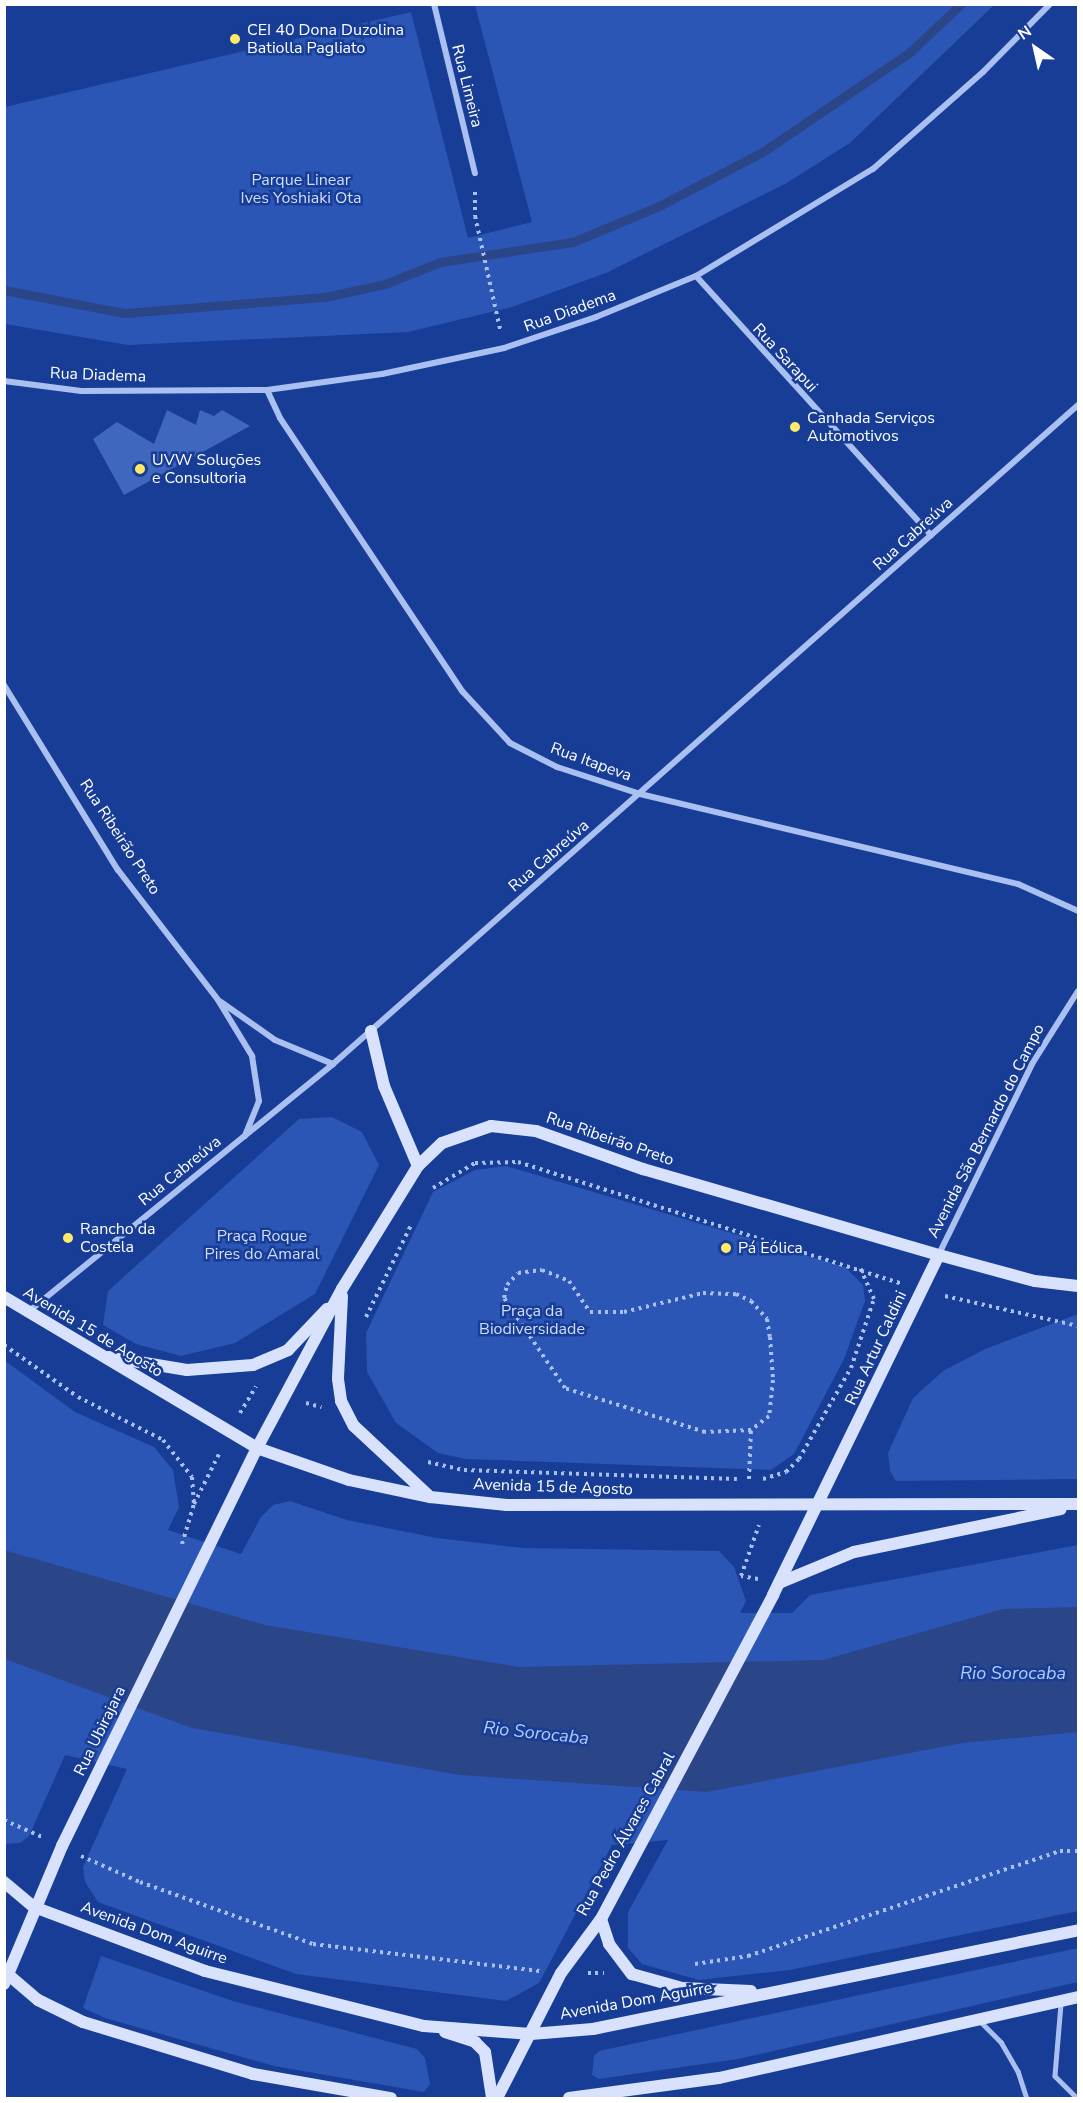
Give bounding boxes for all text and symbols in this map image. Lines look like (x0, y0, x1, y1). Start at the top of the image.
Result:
north arrow (1005, 18, 1065, 78)
place label: CEI 40 Dona Duzolina Batiolla Pagliato (247, 20, 404, 58)
text: N (1014, 21, 1036, 46)
marker: CEI 40 Dona Duzolina Batiolla Pagliato (228, 32, 242, 46)
street label: Rua Limeira (447, 43, 487, 129)
park label: Parque Linear Ives Yoshiaki Ota (241, 170, 361, 208)
street label: Rua Diadema (521, 286, 619, 336)
street label: Rua Sarapui (748, 320, 822, 396)
street label: Rua Diadema (50, 364, 146, 386)
place label: Canhada Serviços Automotivos (807, 408, 935, 446)
marker: Canhada Serviços Automotivos (788, 420, 802, 434)
place label: UVW Soluções e Consultoria (152, 450, 261, 488)
marker: UVW Soluções e Consultoria (133, 462, 147, 476)
street label: Rua Cabreúva (869, 493, 957, 575)
street label: Rua Itapeva (548, 738, 634, 786)
street label: Rua Ribeirão Preto (75, 776, 165, 898)
street label: Rua Cabreúva (505, 816, 593, 896)
street label: Avenida São Bernardo do Campo (923, 1021, 1049, 1241)
street label: Rua Ribeirão Preto (544, 1108, 676, 1170)
street label: Rua Cabreúva (135, 1132, 225, 1210)
place label: Rancho da Costela (80, 1219, 156, 1257)
park label: Praça Roque Pires do Amaral (205, 1226, 319, 1264)
marker: Rancho da Costela (61, 1231, 75, 1245)
place label: Pá Eólica (738, 1238, 803, 1258)
marker: Pá Eólica (719, 1241, 733, 1255)
street label: Avenida 15 de Agosto (20, 1283, 166, 1381)
street label: Rua Artur Caldini (841, 1288, 911, 1408)
park label: Praça da Biodiversidade (479, 1301, 585, 1339)
street label: Avenida 15 de Agosto (473, 1475, 633, 1499)
water label: Rio Sorocaba (960, 1662, 1066, 1684)
street label: Rua Ubirajara (70, 1683, 130, 1779)
water label: Rio Sorocaba (482, 1717, 590, 1749)
street label: Rua Pedro Álvares Cabral (573, 1749, 679, 1919)
street label: Avenida Dom Aguirre (78, 1898, 230, 1968)
street label: Avenida Dom Aguirre (558, 1978, 714, 2024)

